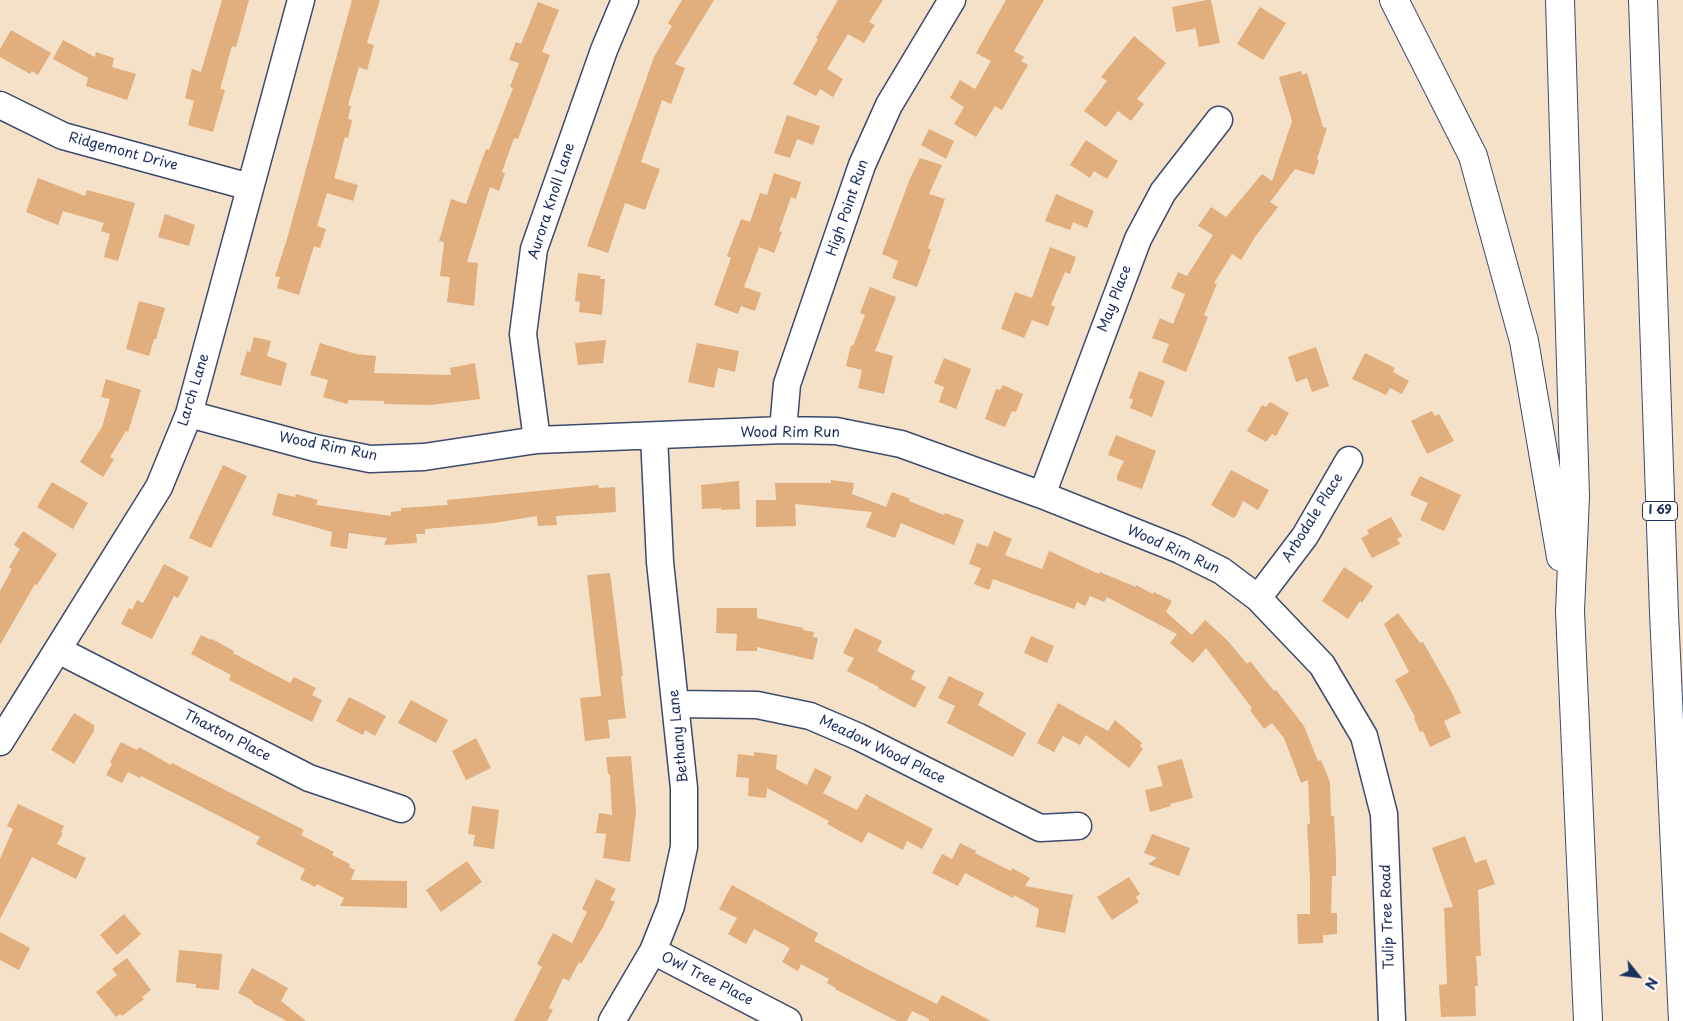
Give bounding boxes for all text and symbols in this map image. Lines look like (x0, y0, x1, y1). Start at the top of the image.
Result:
street label: Ridgemont Drive (67, 129, 179, 175)
street label: Aurora Knoll Lane (525, 141, 579, 261)
street label: High Point Run (824, 157, 872, 259)
street label: May Place (1095, 263, 1135, 335)
street label: Larch Lane (175, 352, 213, 428)
street label: Wood Rim Run (740, 425, 840, 441)
street label: Wood Rim Run (277, 429, 379, 465)
street label: Arbodale Place (1279, 471, 1347, 565)
road number: I 69 (1642, 502, 1678, 520)
street label: Wood Rim Run (1124, 522, 1222, 578)
street label: Bethany Lane (666, 688, 692, 784)
street label: Thaxton Place (181, 707, 273, 765)
street label: Meadow Wood Place (816, 712, 948, 788)
street label: Tulip Tree Road (1378, 864, 1398, 970)
street label: Owl Tree Place (658, 949, 756, 1009)
north arrow (1613, 951, 1663, 1001)
text: N (1640, 974, 1663, 993)

